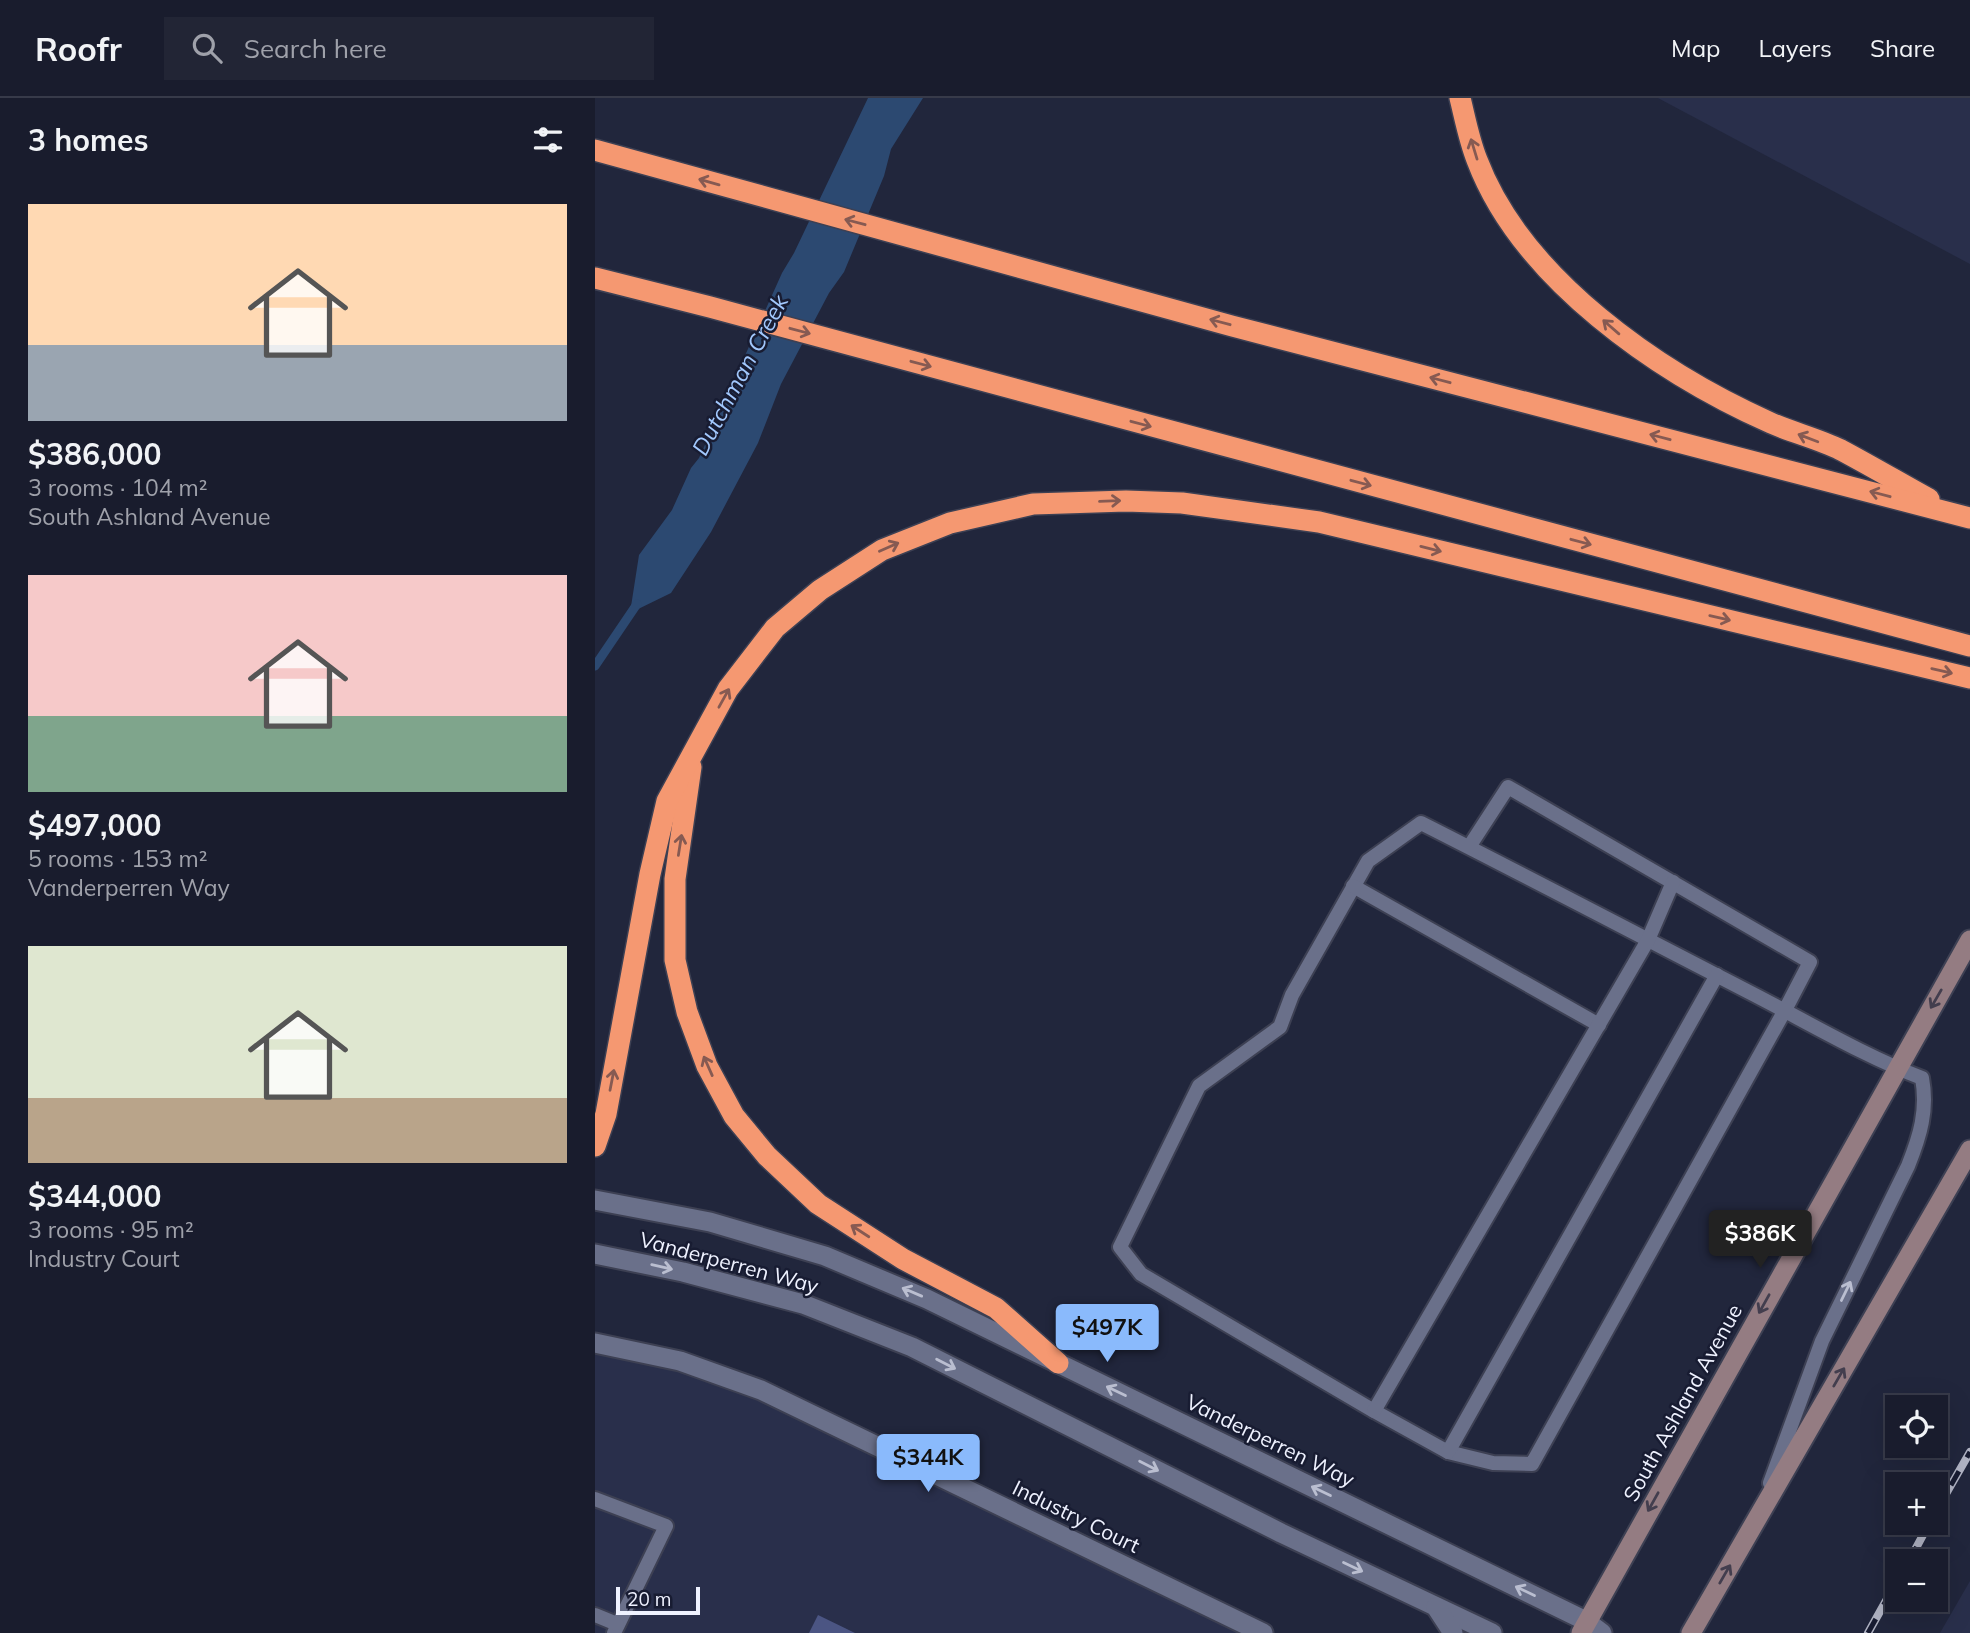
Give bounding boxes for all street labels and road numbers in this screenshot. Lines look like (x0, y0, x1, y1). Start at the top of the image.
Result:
street label: Vanderperren Way (637, 1226, 822, 1298)
street label: South Ashland Avenue (1617, 1299, 1747, 1506)
street label: Vanderperren Way (1182, 1388, 1359, 1492)
street label: Industry Court (1009, 1474, 1144, 1558)

